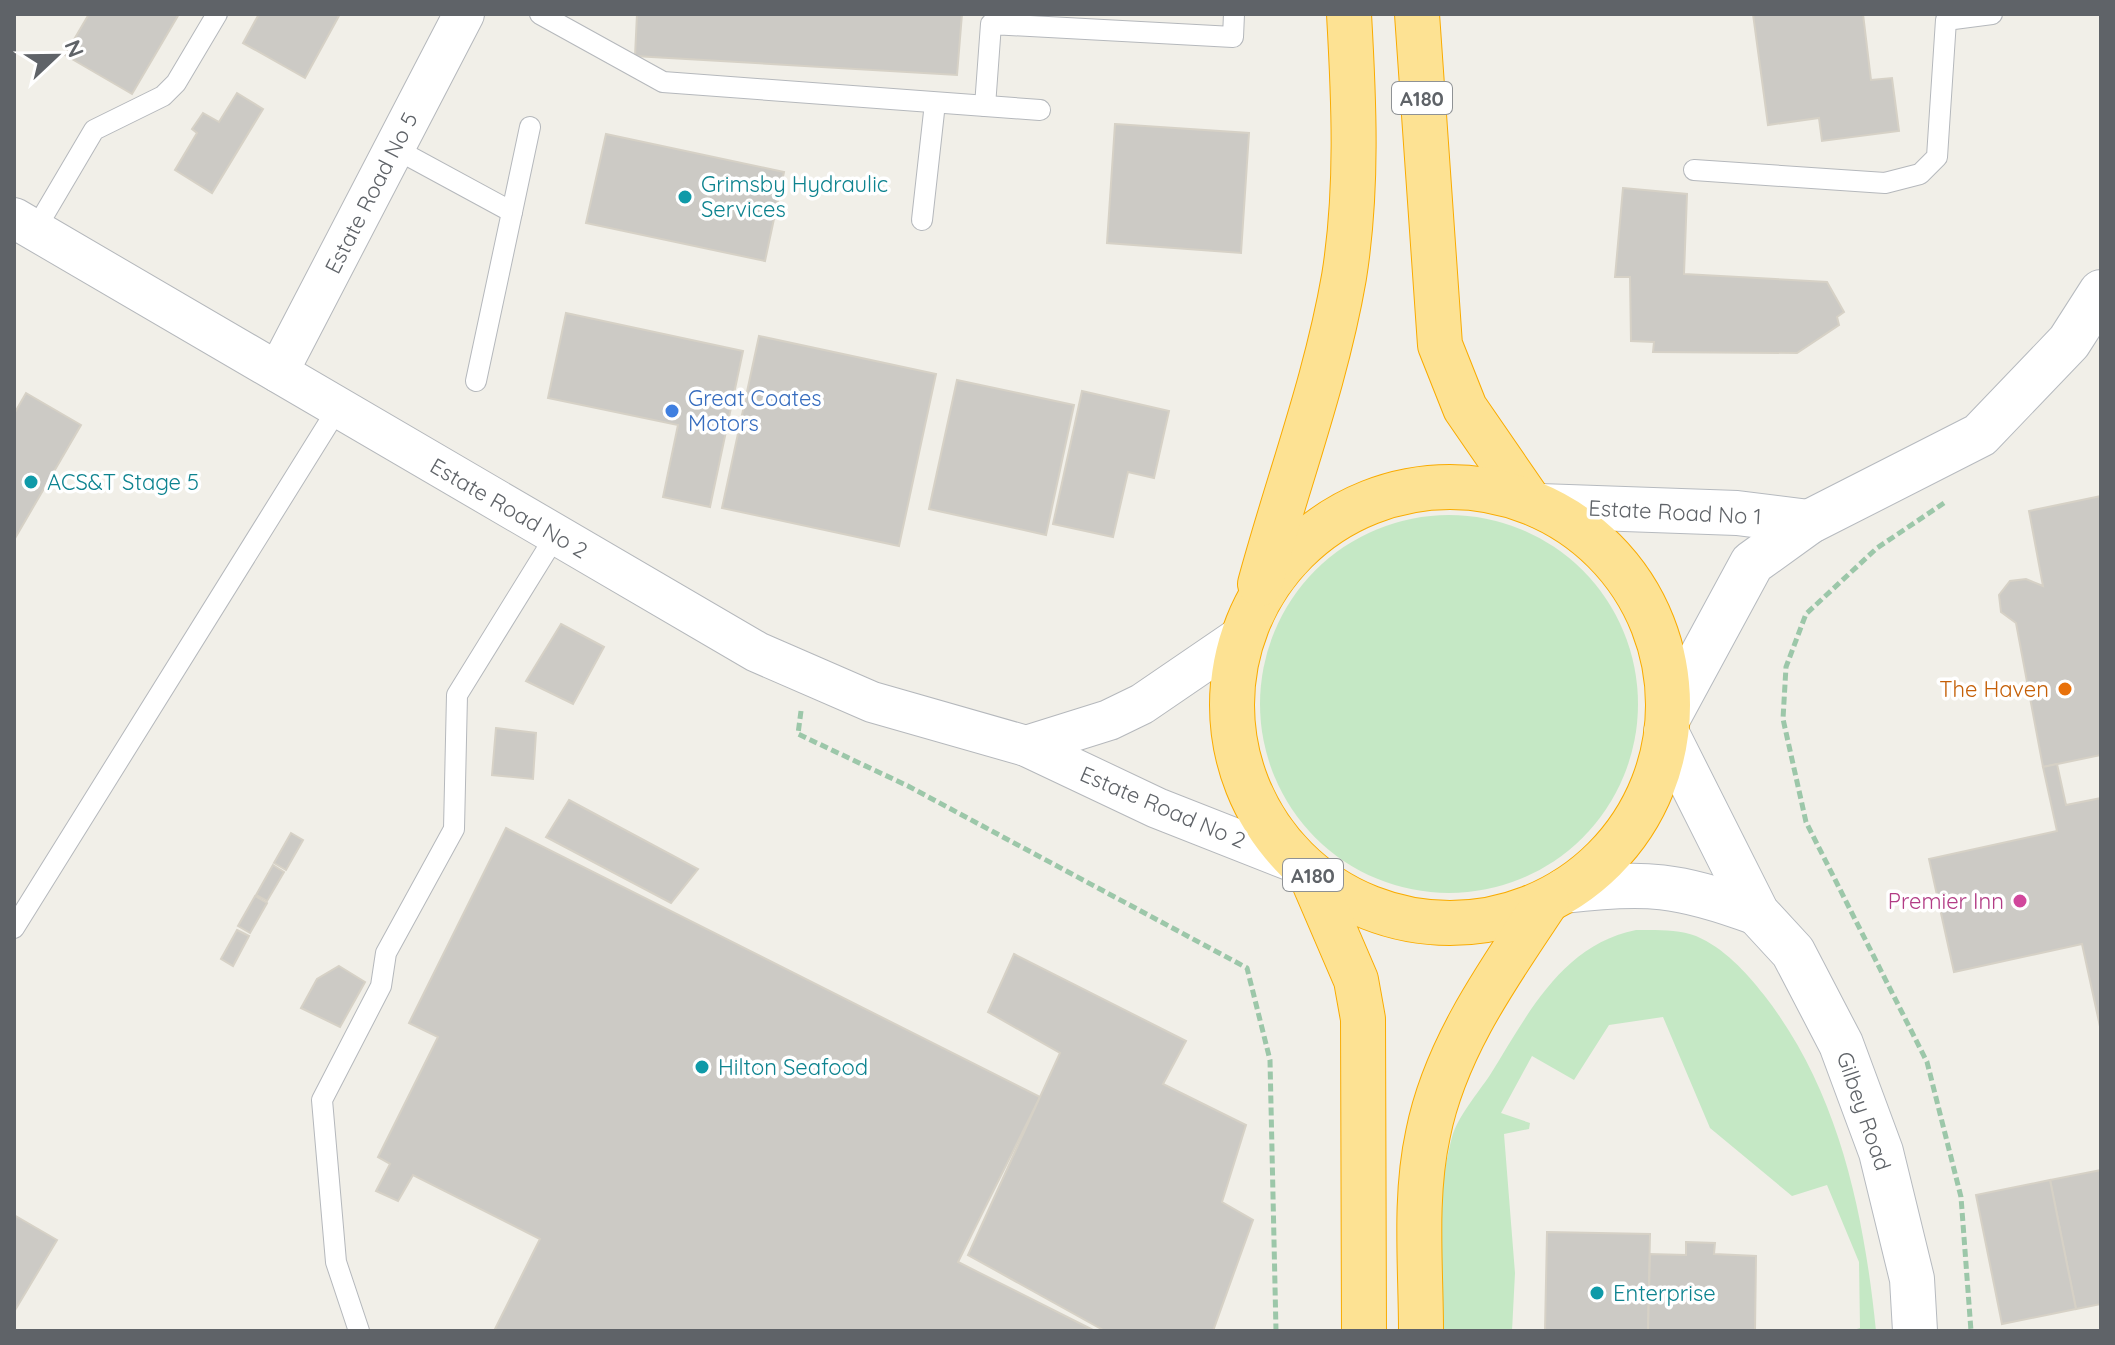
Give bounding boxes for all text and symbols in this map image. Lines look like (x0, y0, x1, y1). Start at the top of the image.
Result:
north arrow (16, 16, 96, 96)
text: N (59, 36, 91, 61)
road number: A180 (1392, 82, 1452, 114)
street label: Estate Road No 5 (318, 108, 424, 278)
place label: Grimsby Hydraulic Services (701, 170, 888, 223)
marker: Grimsby Hydraulic Services (676, 188, 694, 206)
place label: Great Coates Motors (688, 384, 822, 437)
marker: Great Coates Motors (663, 402, 681, 420)
street label: Estate Road No 2 (425, 452, 593, 564)
place label: ACS&T Stage 5 (47, 468, 199, 496)
marker: ACS&T Stage 5 (22, 473, 40, 491)
street label: Estate Road No 1 (1588, 493, 1762, 531)
place label: The Haven (1939, 675, 2049, 703)
marker: The Haven (2056, 680, 2074, 698)
street label: Estate Road No 2 (1076, 759, 1250, 855)
road number: A180 (1283, 859, 1343, 891)
place label: Premier Inn (1888, 887, 2004, 915)
marker: Premier Inn (2011, 892, 2029, 910)
street label: Gilbey Road (1831, 1048, 1897, 1174)
place label: Hilton Seafood (718, 1053, 868, 1081)
marker: Hilton Seafood (693, 1058, 711, 1076)
place label: Enterprise (1613, 1279, 1716, 1307)
marker: Enterprise (1588, 1284, 1606, 1302)

